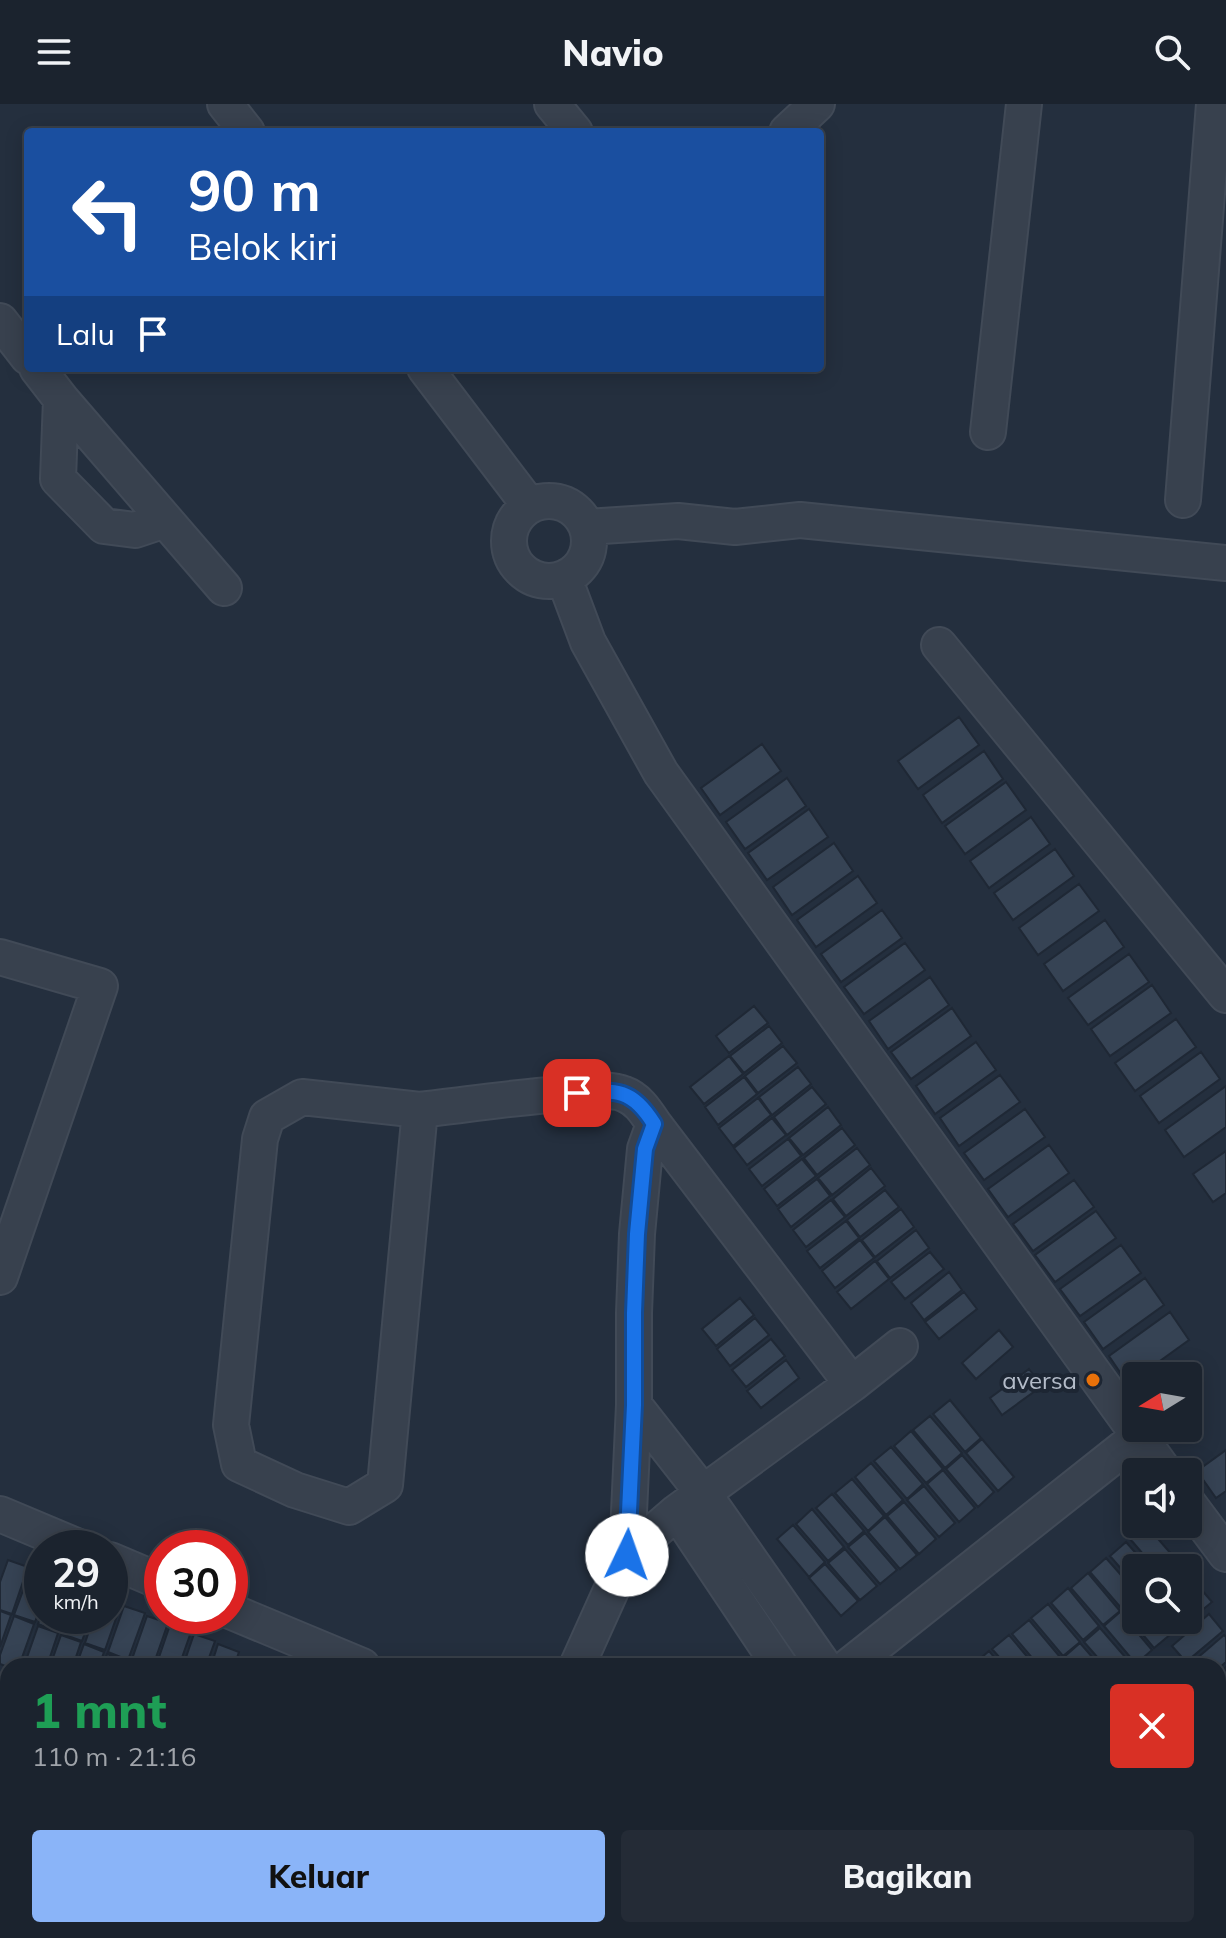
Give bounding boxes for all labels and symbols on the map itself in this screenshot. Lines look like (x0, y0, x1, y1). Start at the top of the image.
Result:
pin (543, 1059, 611, 1127)
north arrow (1122, 1362, 1202, 1442)
place label: aversa (1002, 1365, 1077, 1395)
marker: aversa (1084, 1371, 1102, 1389)
position arrow (585, 1513, 669, 1597)
speed limit sign: 30 (144, 1530, 248, 1634)

